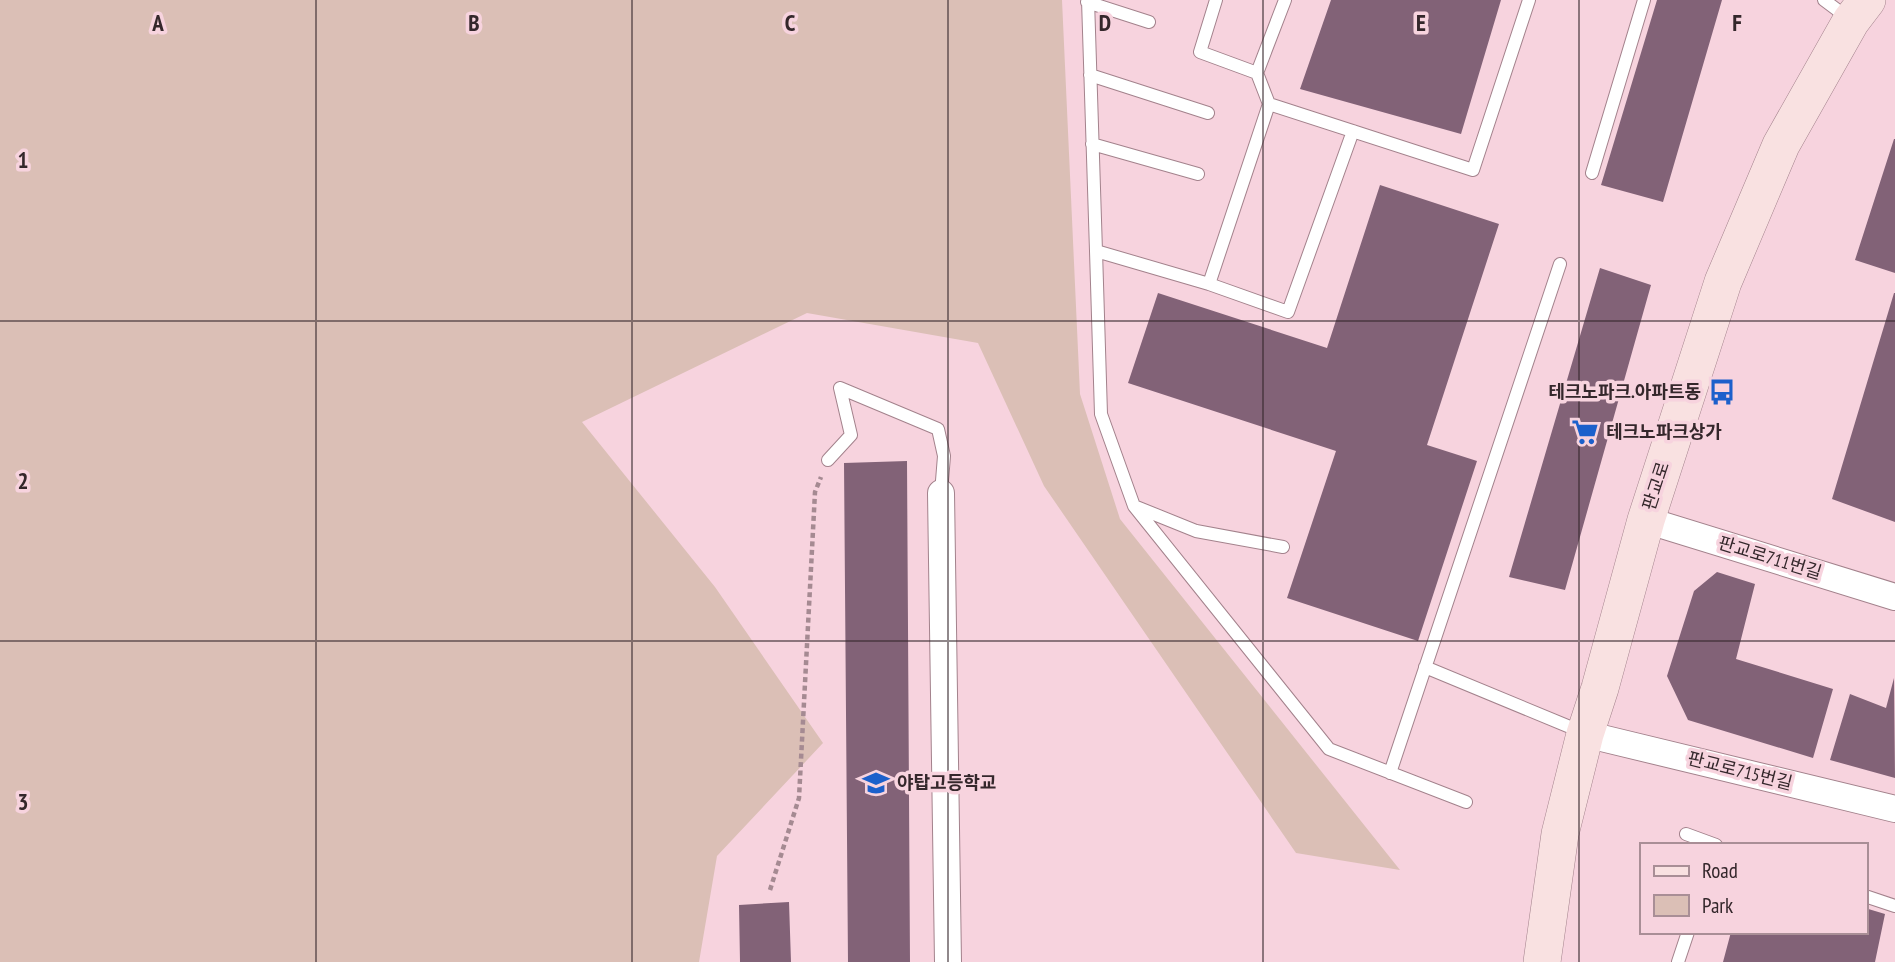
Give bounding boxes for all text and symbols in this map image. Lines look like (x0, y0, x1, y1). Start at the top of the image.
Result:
text: A (151, 8, 164, 37)
text: B (468, 8, 480, 37)
text: C (785, 8, 796, 37)
text: D (1099, 8, 1111, 37)
text: E (1416, 8, 1426, 37)
text: F (1732, 8, 1742, 37)
text: 1 (18, 145, 29, 174)
bus stop icon: 테크노파크.아파트동 (1707, 377, 1737, 407)
place label: 테크노파크.아파트동 (1548, 380, 1701, 403)
supermarket icon: 테크노파크상가 (1570, 417, 1600, 447)
place label: 테크노파크상가 (1606, 420, 1722, 443)
street label: 판교로 (1637, 459, 1674, 513)
text: 2 (18, 466, 29, 495)
street label: 판교로711번길 (1716, 531, 1825, 584)
street label: 판교로715번길 (1685, 746, 1795, 795)
school or university icon: 야탑고등학교 (861, 768, 891, 798)
place label: 야탑고등학교 (897, 771, 996, 794)
text: 3 (18, 787, 29, 816)
legend (1640, 843, 1867, 934)
text: Road (1702, 857, 1738, 884)
text: Park (1702, 892, 1733, 919)

